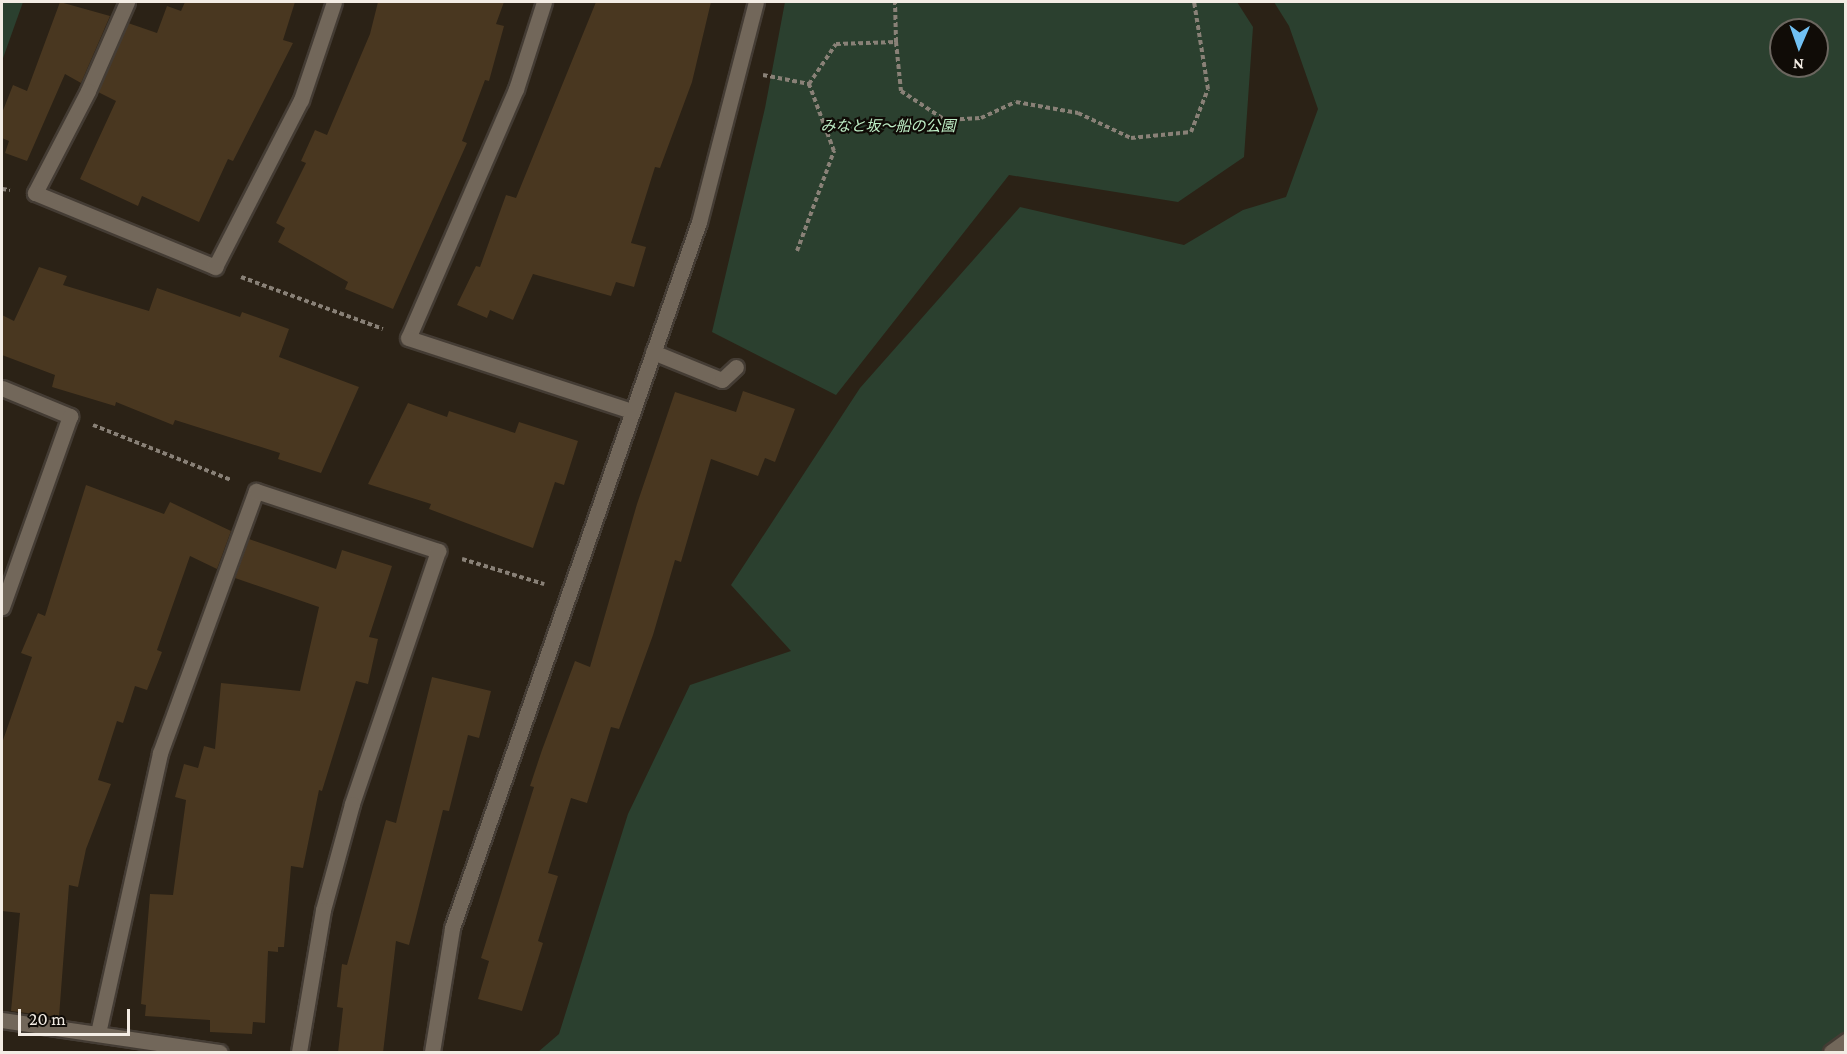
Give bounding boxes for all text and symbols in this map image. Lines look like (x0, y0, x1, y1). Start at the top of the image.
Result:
north arrow (1769, 18, 1829, 78)
text: N (1793, 56, 1804, 73)
park label: みなと坂〜船の公園 (821, 118, 955, 136)
scale bar (21, 997, 134, 1035)
text: 20 m (29, 1009, 66, 1029)

